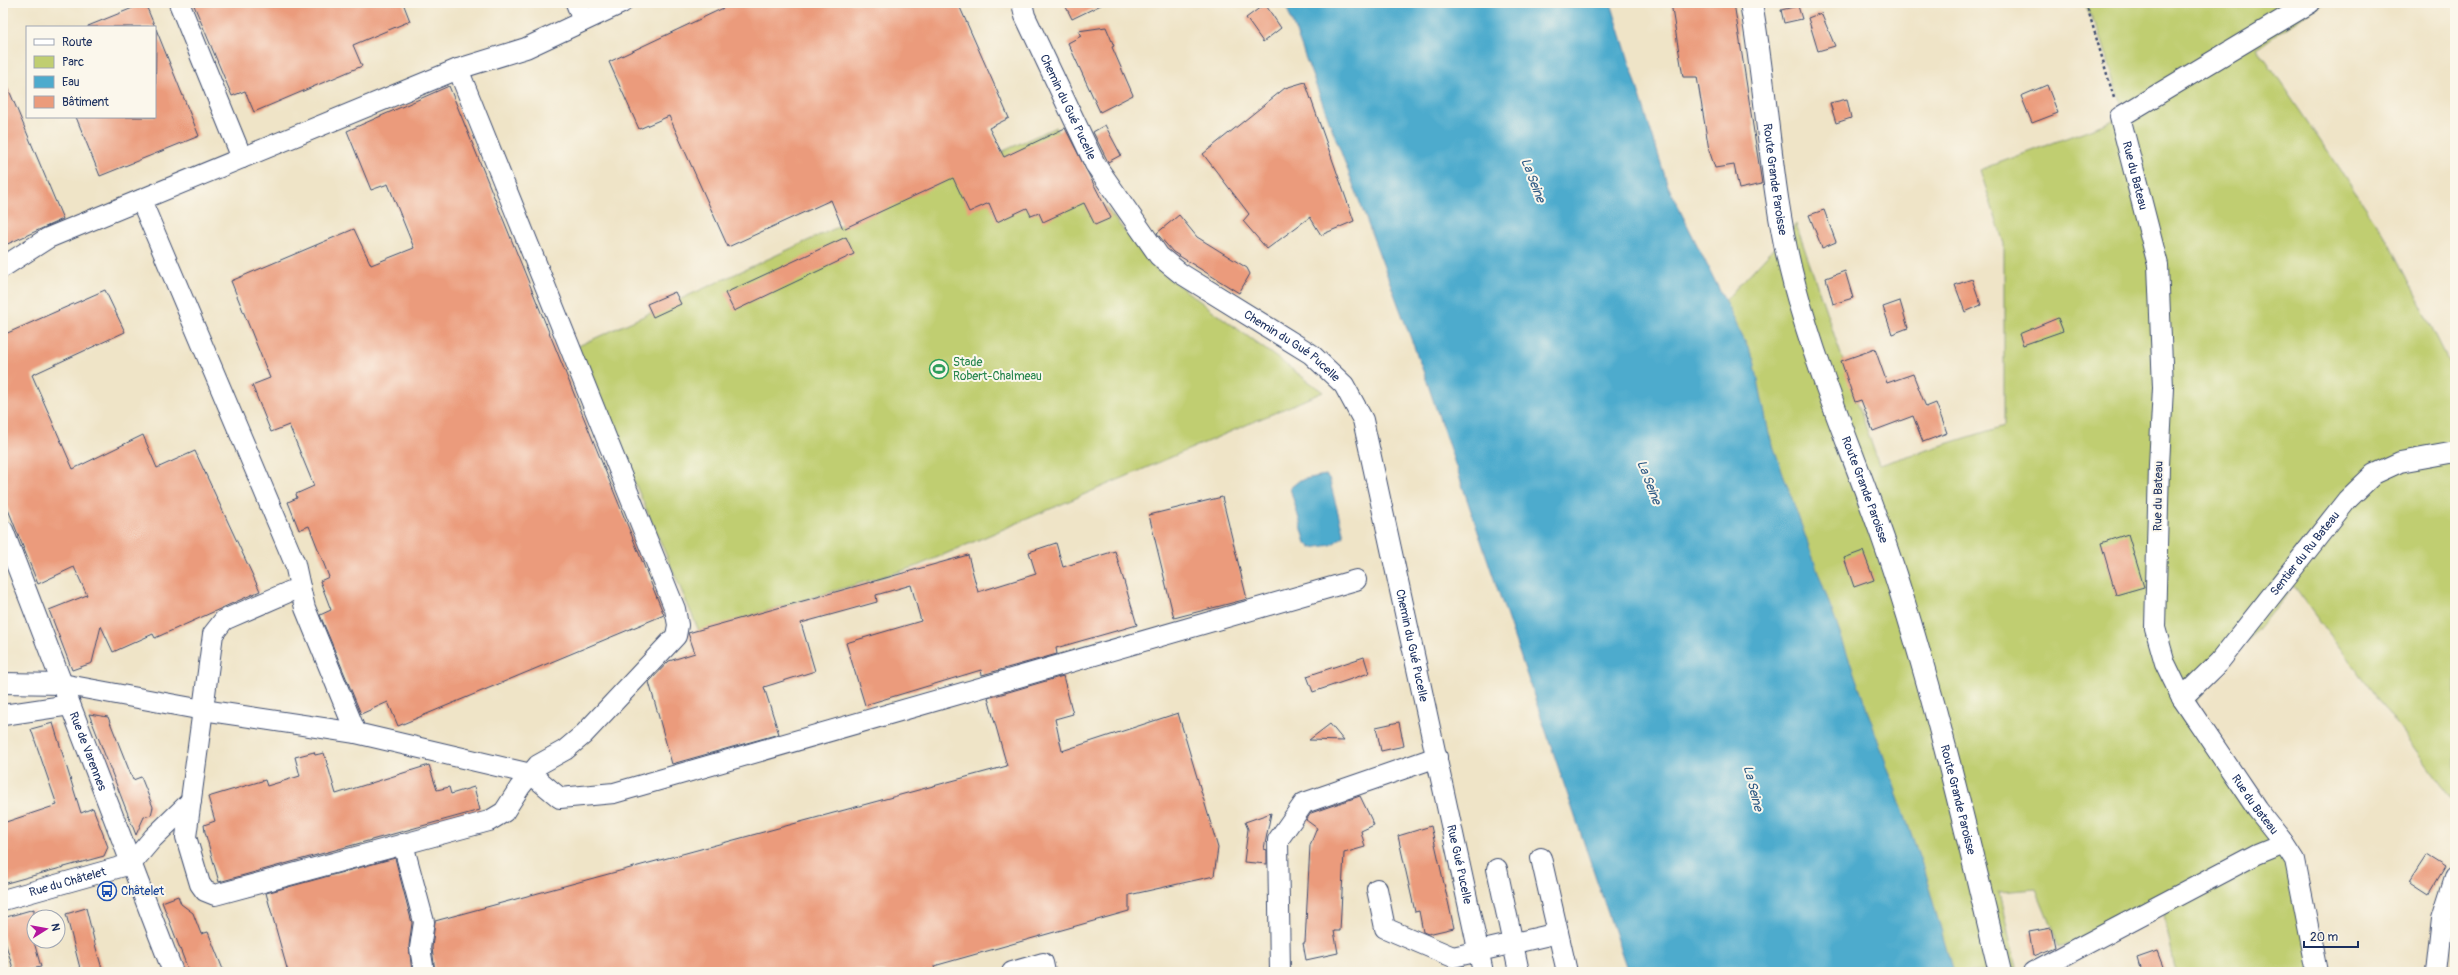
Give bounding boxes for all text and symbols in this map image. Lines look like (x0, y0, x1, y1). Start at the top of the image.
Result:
legend (26, 26, 156, 118)
text: Route (62, 35, 92, 50)
street label: Chemin du Gué Pucelle (1036, 52, 1099, 162)
text: Parc (62, 55, 84, 70)
text: Eau (62, 75, 80, 90)
text: Bâtiment (62, 95, 109, 110)
street label: Route Grande Paroisse (1759, 123, 1790, 237)
street label: Rue du Bateau (2119, 140, 2151, 212)
water label: La Seine (1517, 156, 1549, 206)
street label: Chemin du Gué Pucelle (1241, 307, 1343, 385)
place label: Stade Robert-Chalmeau (953, 355, 1042, 384)
sports icon: Stade Robert-Chalmeau (928, 358, 950, 380)
street label: Route Grande Paroisse (1838, 434, 1891, 545)
water label: La Seine (1633, 458, 1665, 508)
street label: Rue du Bateau (2150, 461, 2167, 531)
street label: Sentier du Ru Bateau (2267, 508, 2343, 599)
street label: Chemin du Gué Pucelle (1392, 588, 1431, 703)
street label: Rue de Varennes (66, 710, 110, 794)
street label: Route Grande Paroisse (1937, 743, 1979, 856)
water label: La Seine (1740, 764, 1767, 814)
street label: Rue du Bateau (2228, 772, 2281, 838)
street label: Rue Gué Pucelle (1443, 823, 1475, 906)
street label: Rue du Châtelet (28, 864, 108, 900)
bus stop icon: Châtelet (96, 880, 118, 902)
place label: Châtelet (121, 884, 164, 899)
north arrow (26, 909, 66, 949)
text: N (48, 922, 63, 933)
scale bar (2304, 923, 2358, 949)
text: 20 m (2310, 930, 2339, 945)

